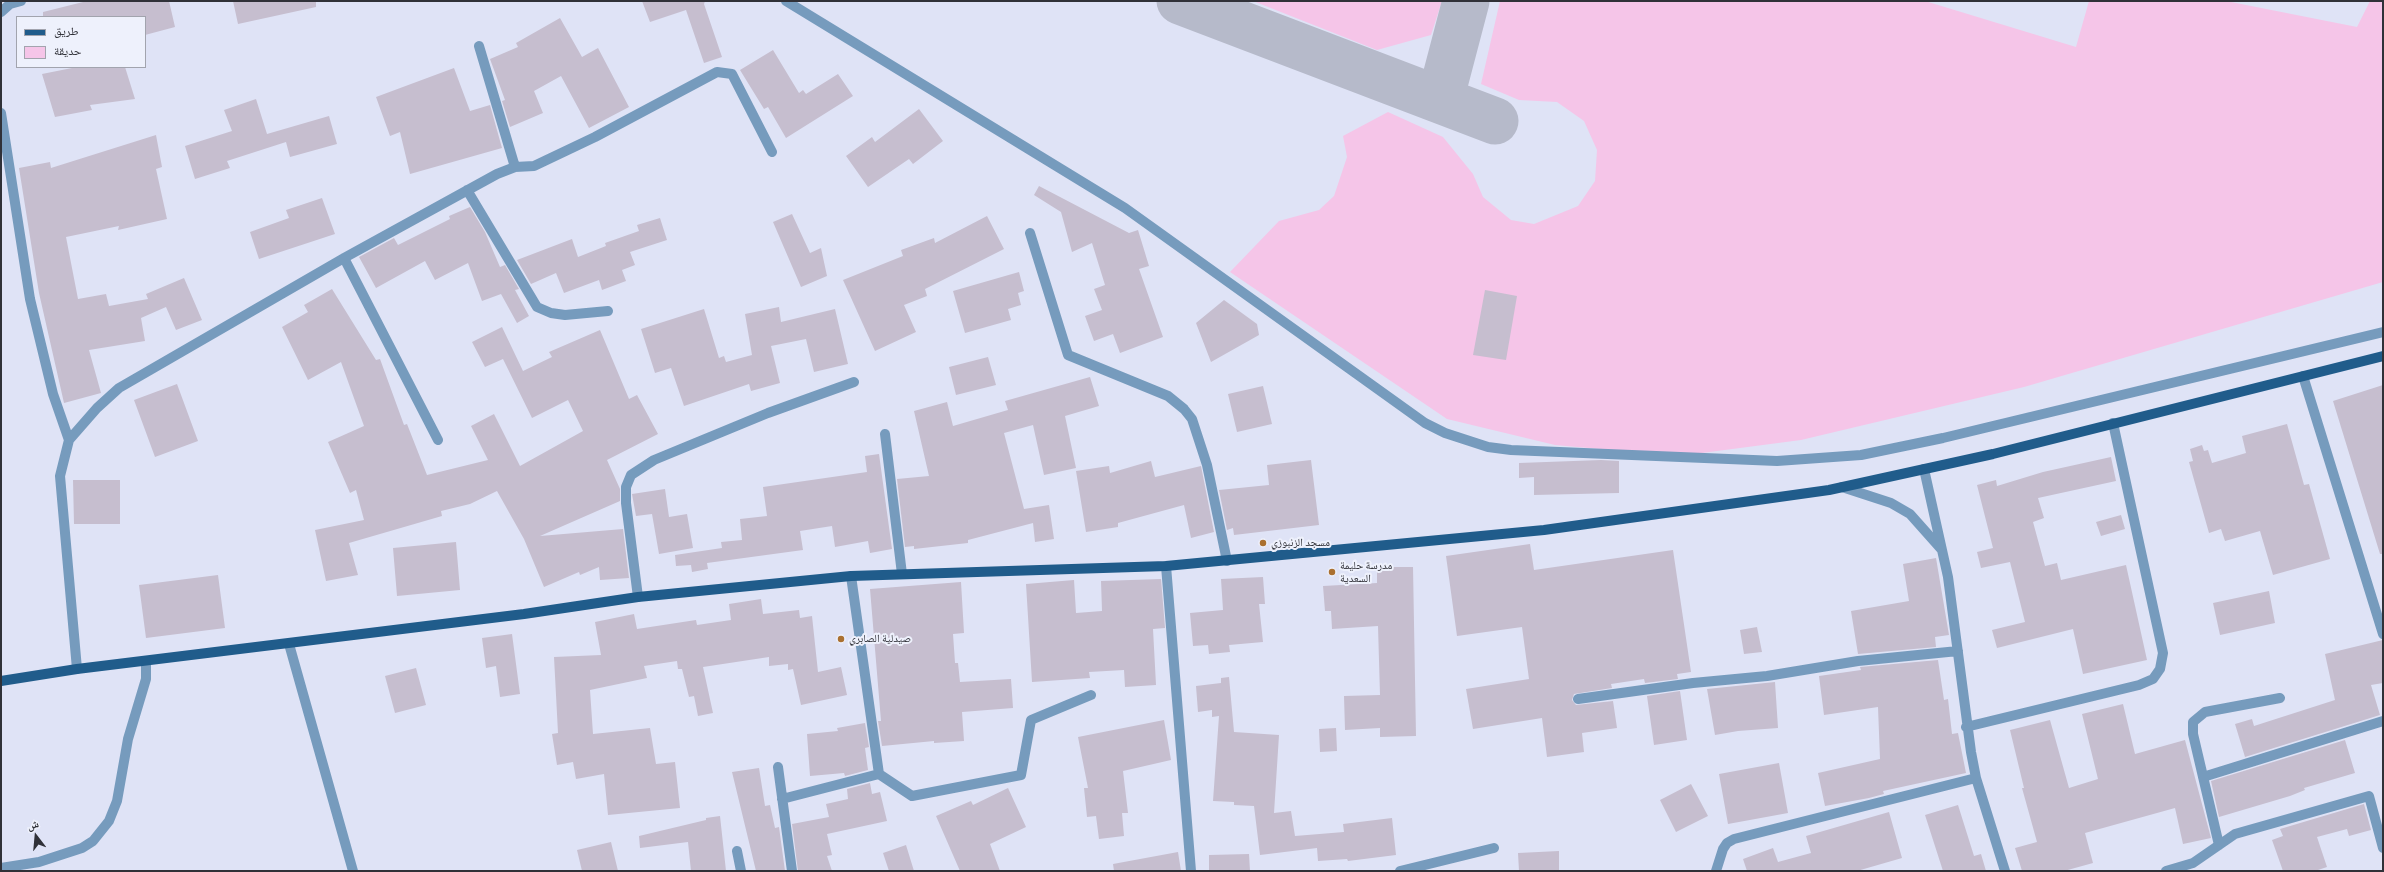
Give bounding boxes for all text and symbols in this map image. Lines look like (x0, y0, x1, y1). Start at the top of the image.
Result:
legend (16, 16, 146, 68)
text: طريق (54, 21, 79, 40)
text: حديقة (54, 41, 82, 60)
place label: مسجد الزنبوزي (1271, 536, 1330, 550)
marker: مسجد الزنبوزي (1258, 538, 1268, 548)
place label: مدرسة حليمة السعدية (1340, 559, 1392, 585)
marker: مدرسة حليمة السعدية (1327, 567, 1337, 577)
place label: صيدلية الصابري (849, 632, 911, 646)
marker: صيدلية الصابري (836, 634, 846, 644)
text: ش (25, 815, 40, 834)
north arrow (16, 816, 56, 856)

